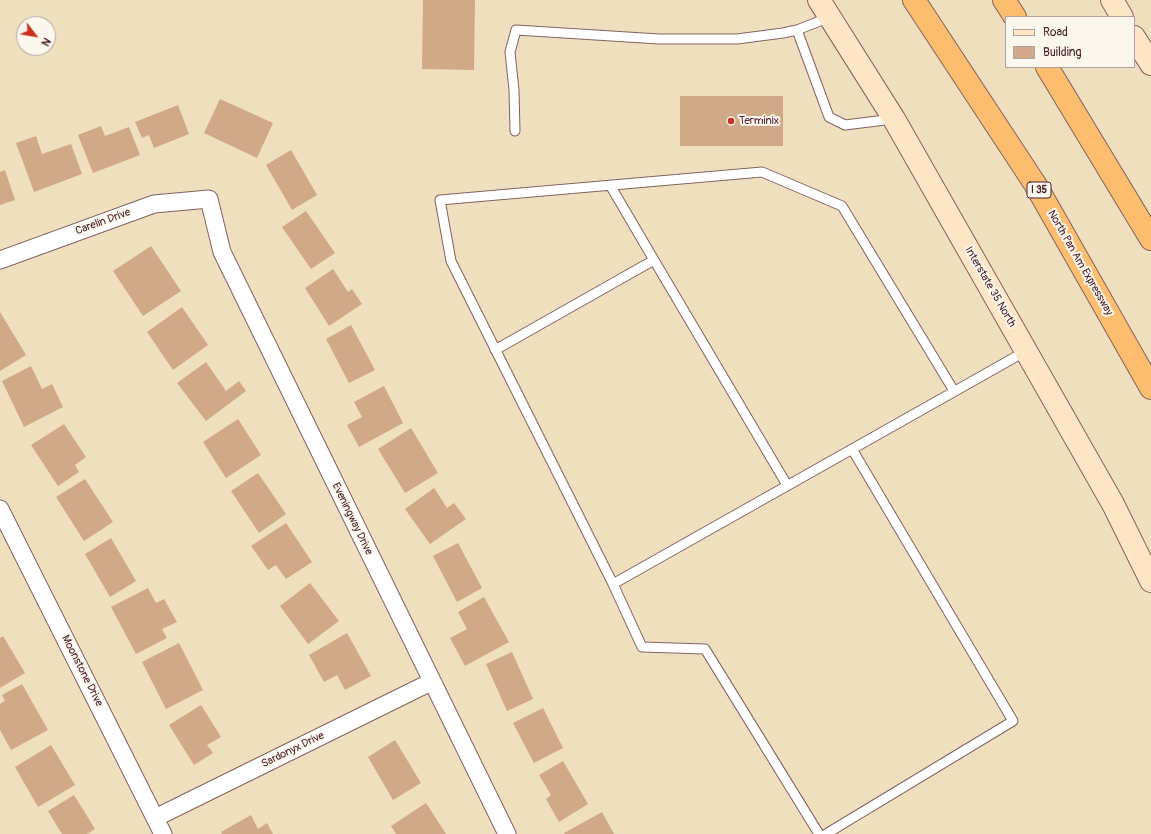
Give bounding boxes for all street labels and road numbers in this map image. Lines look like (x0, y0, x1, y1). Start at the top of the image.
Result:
road number: I 35 (1027, 182, 1051, 198)
street label: Carelin Drive (74, 206, 132, 238)
street label: North Pan Am Expressway (1044, 208, 1116, 318)
street label: Interstate 35 North (962, 244, 1018, 330)
street label: Eveningway Drive (329, 481, 375, 557)
street label: Moonstone Drive (58, 633, 106, 709)
street label: Sardonyx Drive (259, 729, 327, 771)

